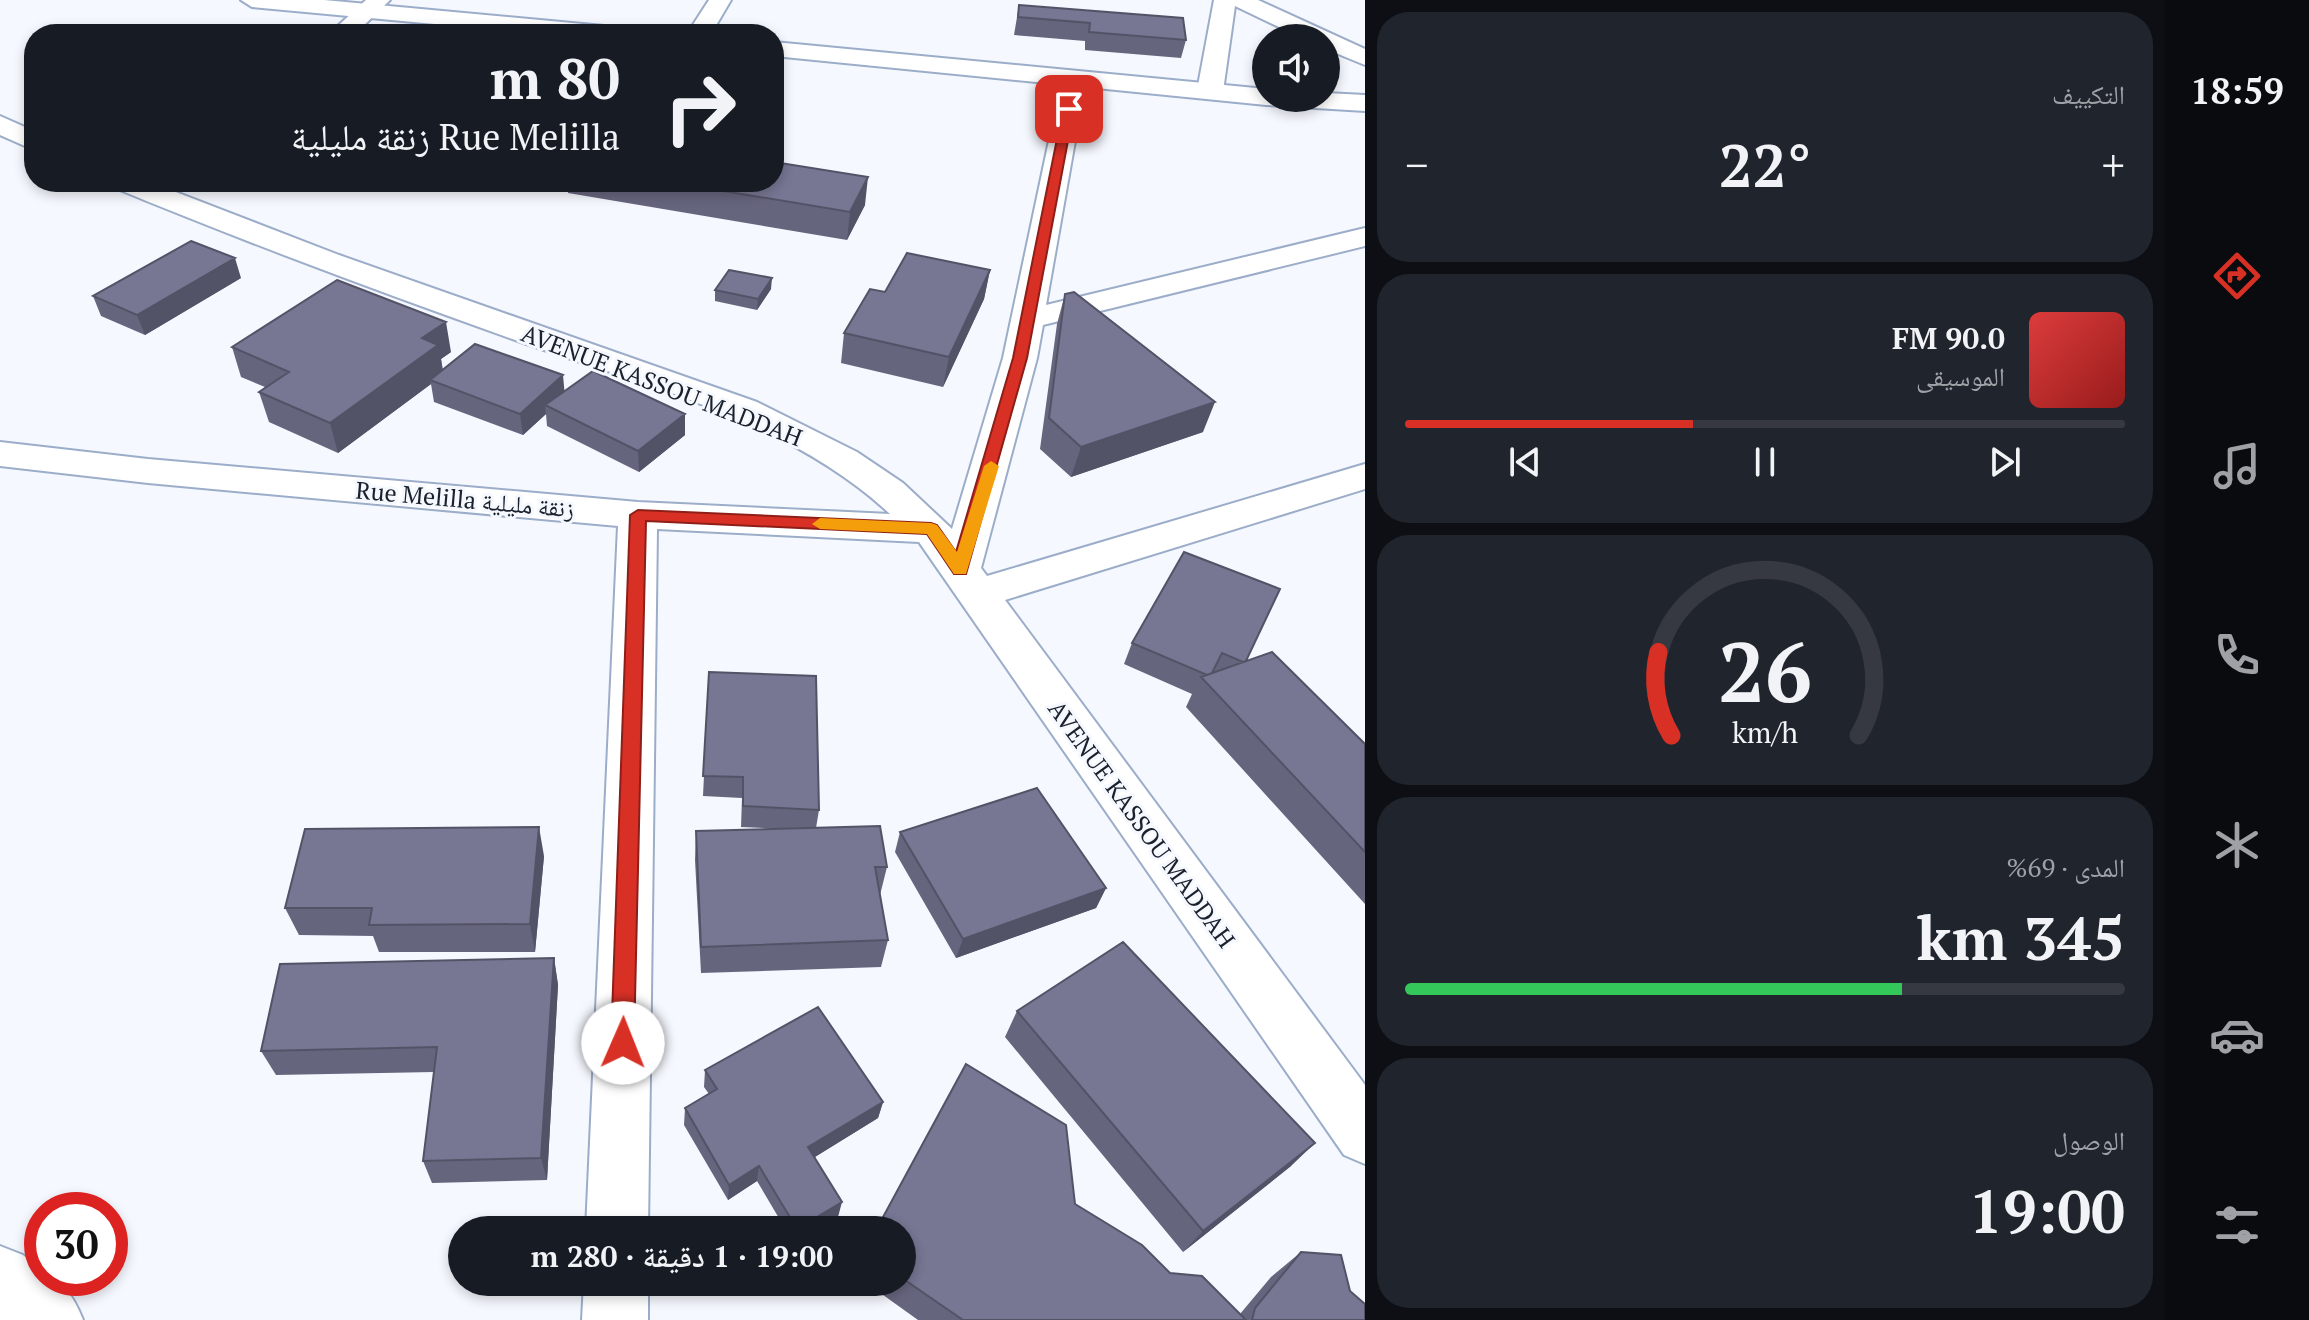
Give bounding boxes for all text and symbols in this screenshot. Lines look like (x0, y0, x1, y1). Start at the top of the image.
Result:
map controls (1252, 24, 1340, 112)
button: sound (1252, 24, 1340, 112)
text: 80 m (490, 41, 620, 115)
icon: right (648, 56, 752, 160)
text: 18:59 (2190, 67, 2284, 114)
pin (1035, 75, 1103, 143)
text: التكييف (2052, 77, 2125, 111)
icon: arrive (1047, 87, 1091, 131)
text: Rue Melilla زنقة مليلية (291, 113, 620, 160)
text: 22° (1719, 125, 1811, 204)
text: − (1405, 135, 1428, 194)
text: + (2102, 135, 2125, 194)
icon: directions (2209, 248, 2265, 304)
street label: AVENUE KASSOU MADDAH (517, 317, 807, 453)
text: 90.0 FM (1892, 318, 2005, 358)
text: الموسيقى (1916, 359, 2005, 393)
icon: music (2209, 438, 2265, 494)
icon: previous (1503, 440, 1547, 484)
icon: pause (1743, 440, 1787, 484)
icon: next (1983, 440, 2027, 484)
street label: Rue Melilla زنقة مليلية (354, 474, 576, 524)
text: 26 (1718, 616, 1812, 726)
icon: phone (2209, 627, 2265, 683)
street label: AVENUE KASSOU MADDAH (1041, 694, 1243, 954)
text: km/h (1732, 713, 1798, 751)
icon: climate (2209, 817, 2265, 873)
text: المدى · 69% (2007, 850, 2125, 884)
text: 345 km (1917, 898, 2125, 977)
position arrow (581, 1001, 665, 1085)
icon: car (2209, 1007, 2265, 1063)
text: الوصول (2053, 1123, 2125, 1157)
text: 19:00 (1969, 1171, 2125, 1250)
speed limit sign: 30 (24, 1192, 128, 1296)
icon: filters (2209, 1197, 2265, 1253)
text: 19:00 · 1 دقيقة · 280 m (531, 1236, 833, 1276)

